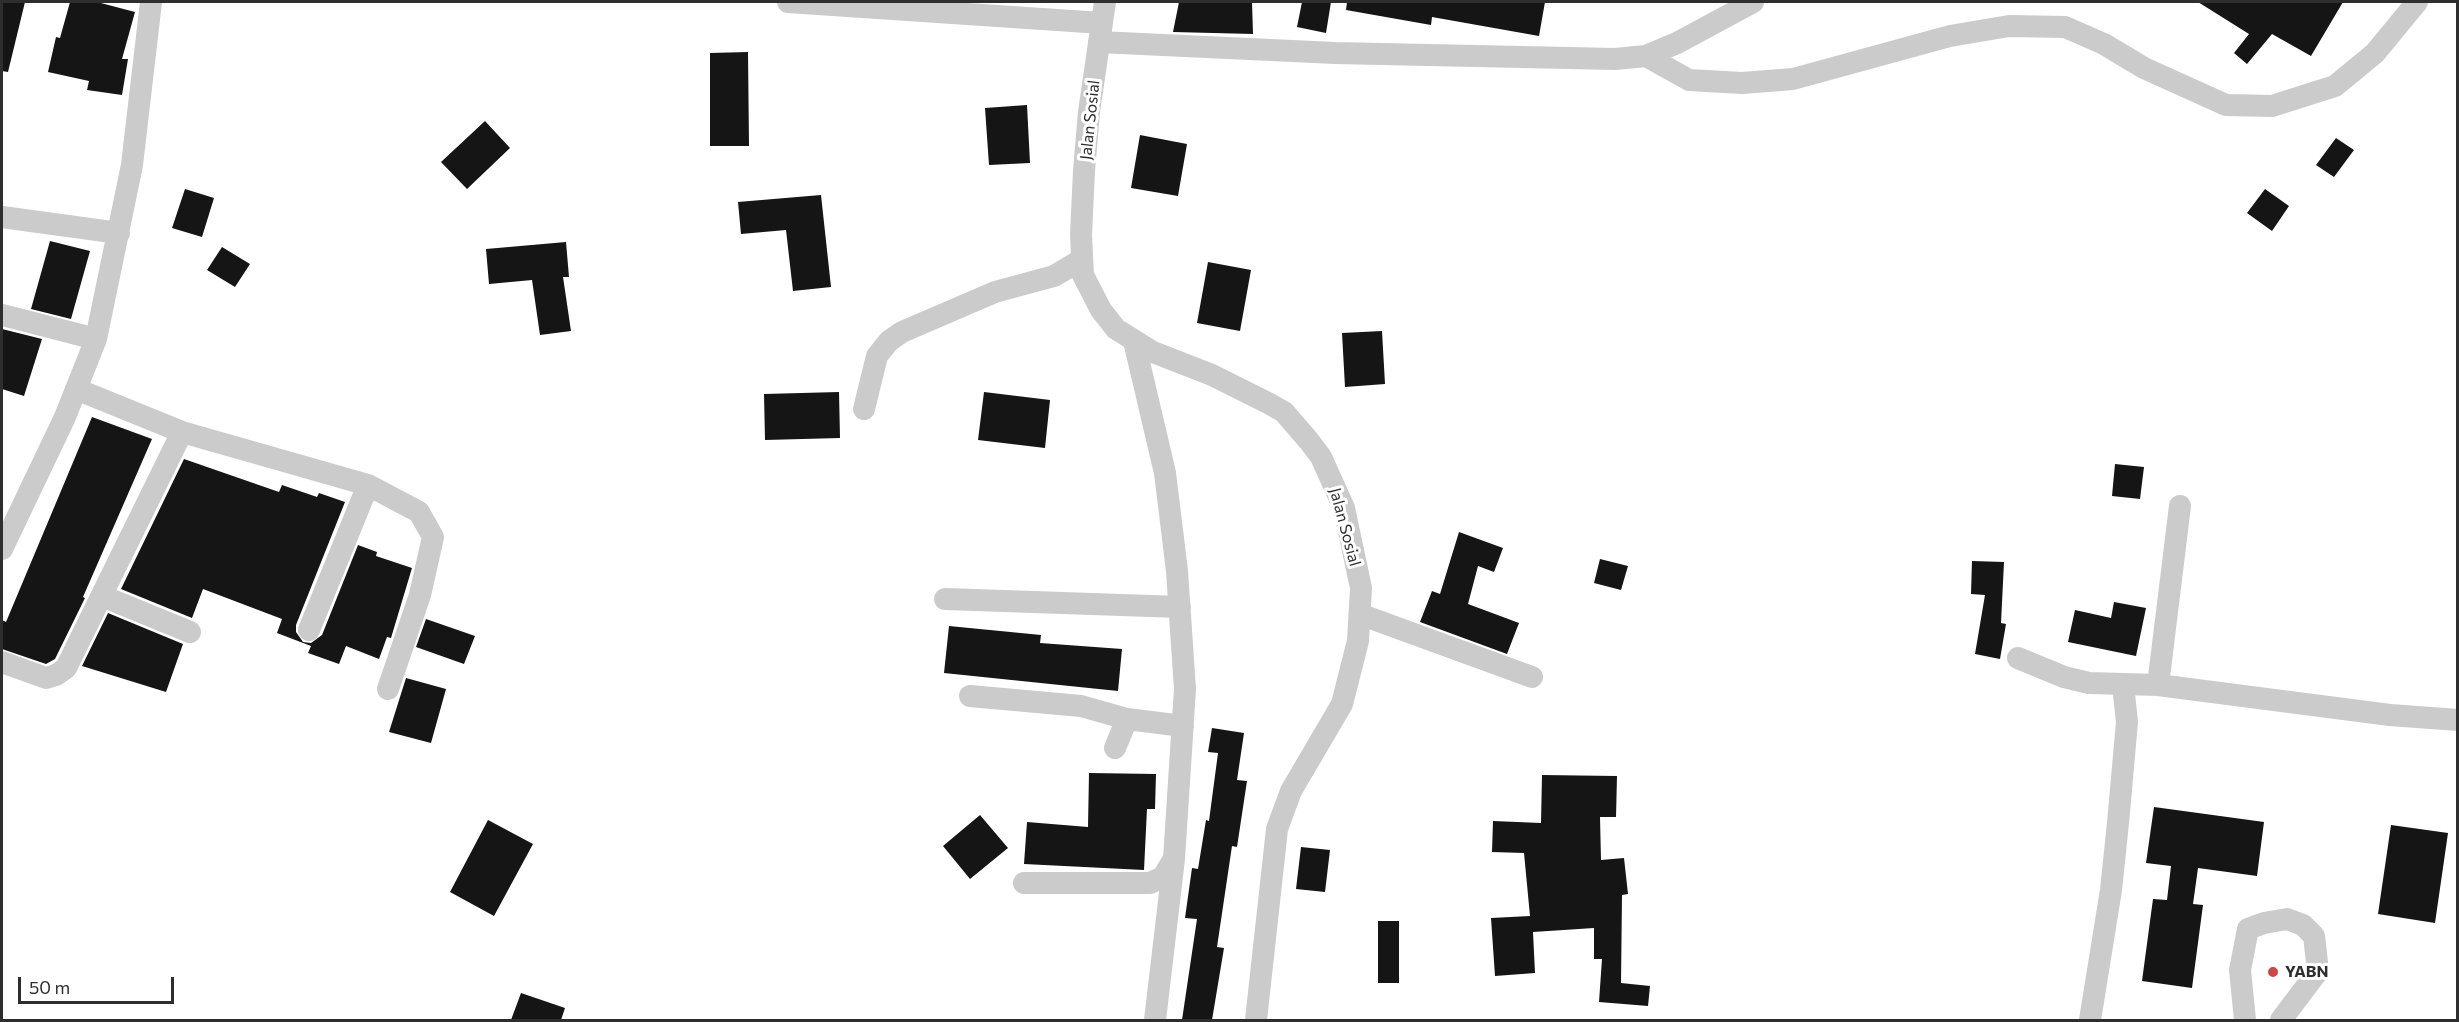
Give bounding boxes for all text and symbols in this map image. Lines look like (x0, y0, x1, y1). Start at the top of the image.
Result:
street label: Jalan Sosial (1076, 79, 1104, 161)
street label: Jalan Sosial (1325, 486, 1365, 568)
place label: YABN (2285, 962, 2328, 982)
scale bar (21, 965, 177, 1003)
marker: YABN (2266, 965, 2280, 979)
text: 50 m (29, 976, 70, 998)

